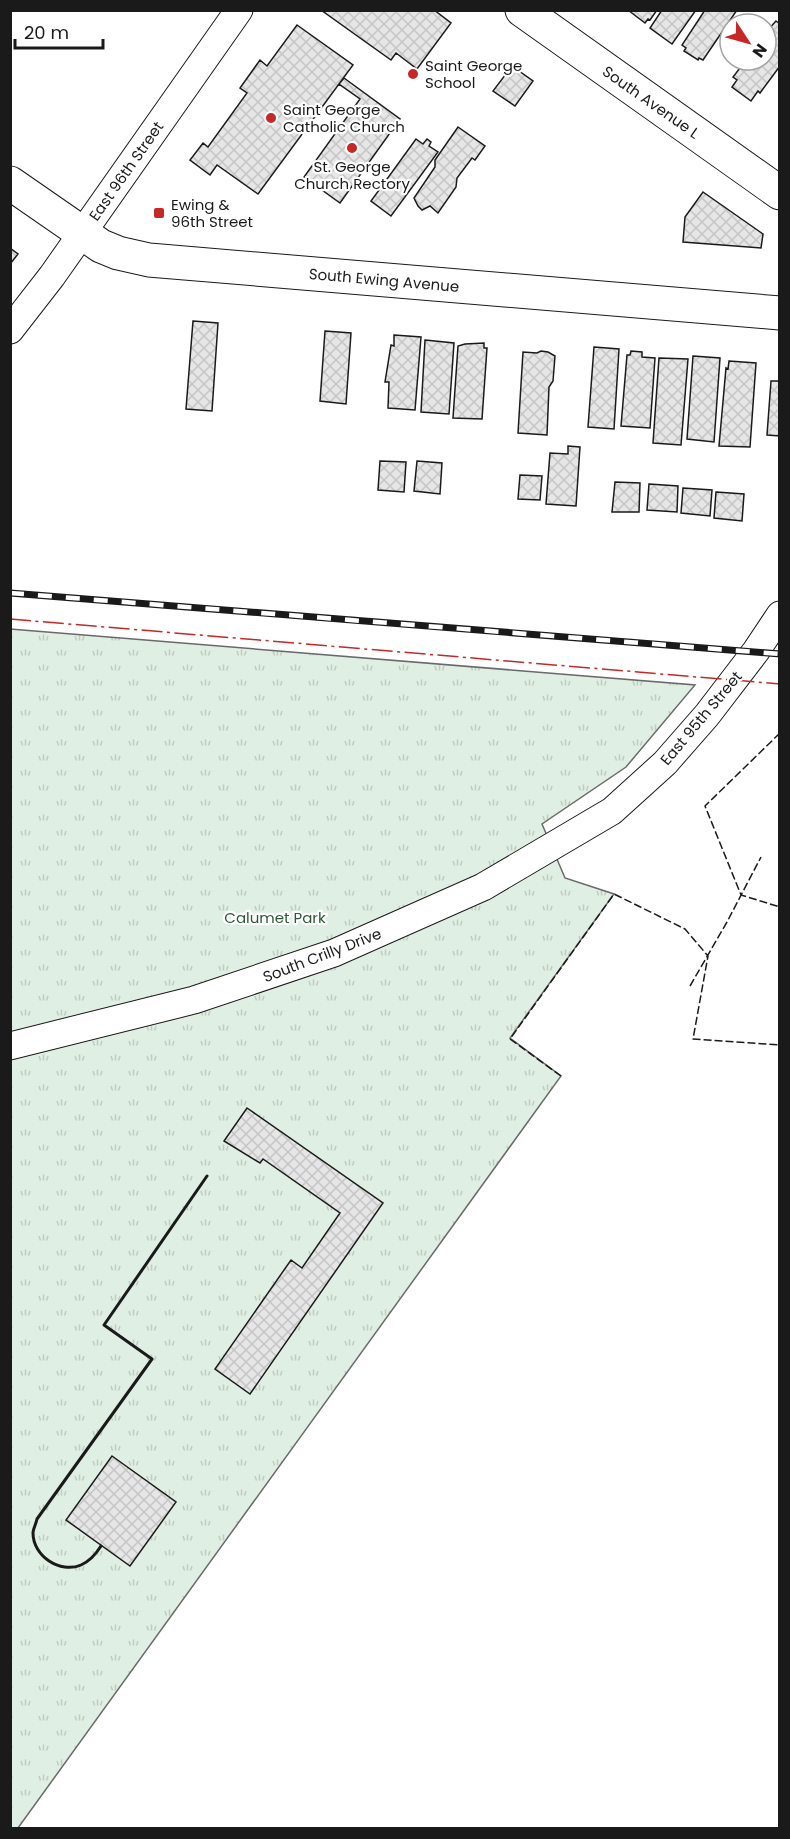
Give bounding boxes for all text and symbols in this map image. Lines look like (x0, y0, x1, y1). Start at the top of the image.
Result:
scale bar (15, 12, 104, 50)
north arrow (718, 12, 778, 72)
text: 20 m (24, 20, 69, 45)
text: N (747, 39, 773, 62)
place label: Saint George School (425, 55, 522, 93)
street label: South Avenue L (598, 61, 704, 144)
marker: Saint George School (406, 67, 420, 81)
place label: Saint George Catholic Church (283, 99, 405, 137)
marker: Saint George Catholic Church (264, 111, 278, 125)
street label: East 96th Street (84, 117, 168, 225)
marker: St. George Church Rectory (345, 141, 359, 155)
place label: St. George Church Rectory (294, 156, 410, 194)
place label: Ewing & 96th Street (171, 194, 253, 232)
marker: Ewing & 96th Street (152, 206, 166, 220)
street label: South Ewing Avenue (308, 263, 460, 297)
street label: East 95th Street (655, 666, 747, 770)
park label: Calumet Park (224, 907, 326, 928)
street label: South Crilly Drive (260, 923, 384, 987)

